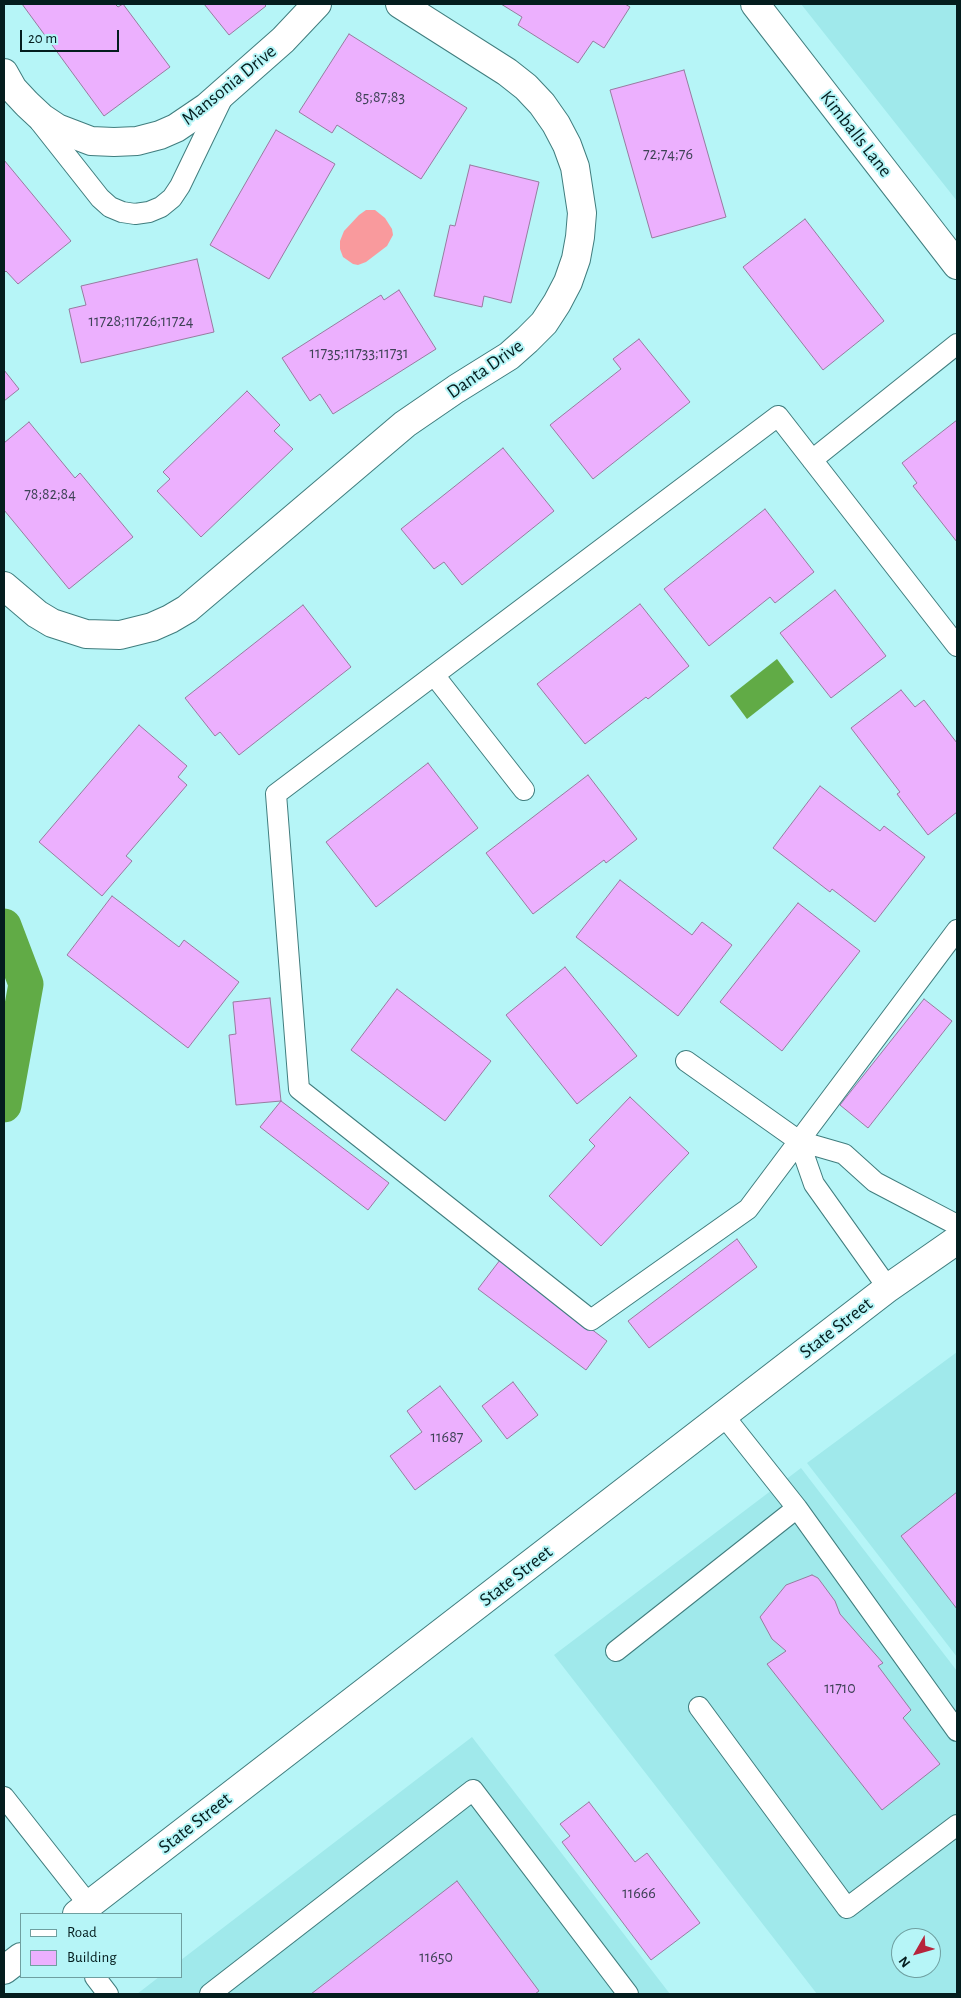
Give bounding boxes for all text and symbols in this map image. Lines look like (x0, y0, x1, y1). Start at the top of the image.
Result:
scale bar (22, 20, 121, 52)
text: 20 m (28, 31, 57, 46)
street label: Mansonia Drive (177, 40, 281, 130)
street label: Kimballs Lane (815, 86, 897, 182)
house number: 85;87;83 (355, 87, 405, 107)
house number: 72;74;76 (643, 144, 693, 164)
house number: 11728;11726;11724 (88, 311, 194, 331)
street label: Danta Drive (442, 334, 528, 404)
house number: 11735;11733;11731 (310, 343, 408, 363)
house number: 78;82;84 (24, 484, 76, 504)
street label: State Street (795, 1292, 877, 1364)
house number: 11687 (431, 1427, 463, 1447)
street label: State Street (475, 1540, 557, 1612)
house number: 11710 (824, 1678, 856, 1698)
street label: State Street (154, 1787, 236, 1859)
house number: 11666 (622, 1883, 656, 1903)
legend (20, 1913, 182, 1978)
text: Road (67, 1925, 97, 1940)
north arrow (891, 1928, 941, 1978)
house number: 11650 (419, 1947, 453, 1967)
text: Building (67, 1950, 117, 1965)
text: N (896, 1953, 913, 1970)

